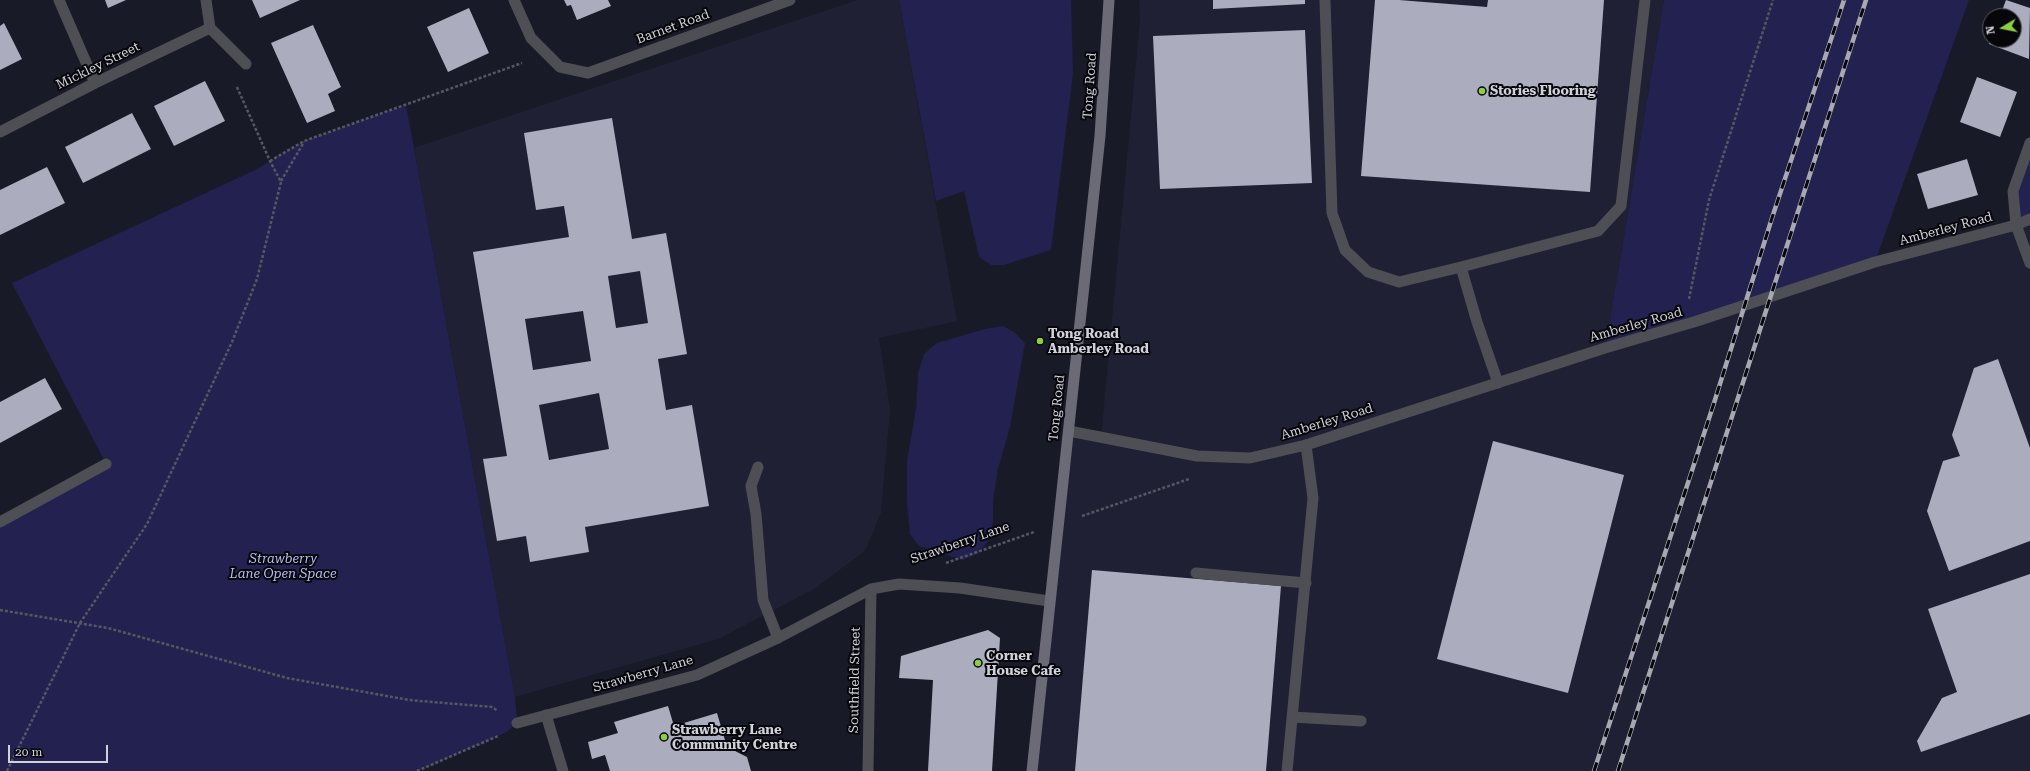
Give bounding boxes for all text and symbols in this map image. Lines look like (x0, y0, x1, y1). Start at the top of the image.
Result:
street label: Barnet Road (634, 7, 712, 47)
north arrow (1982, 8, 2022, 48)
text: N (1984, 25, 1998, 35)
street label: Mickley Street (54, 39, 142, 93)
street label: Tong Road (1080, 52, 1100, 120)
place label: Stories Flooring (1490, 83, 1596, 99)
marker: Stories Flooring (1477, 86, 1487, 96)
street label: Amberley Road (1898, 209, 1994, 249)
street label: Amberley Road (1588, 304, 1684, 346)
place label: Tong Road Amberley Road (1048, 326, 1149, 357)
marker: Tong Road Amberley Road (1035, 336, 1045, 346)
street label: Tong Road (1046, 374, 1068, 442)
street label: Amberley Road (1279, 401, 1375, 443)
street label: Strawberry Lane (908, 519, 1012, 567)
park label: Strawberry Lane Open Space (229, 551, 337, 582)
street label: Southfield Street (846, 627, 864, 733)
place label: Corner House Cafe (986, 648, 1061, 679)
street label: Strawberry Lane (591, 652, 695, 696)
marker: Corner House Cafe (973, 658, 983, 668)
place label: Strawberry Lane Community Centre (672, 722, 797, 753)
marker: Strawberry Lane Community Centre (659, 732, 669, 742)
scale bar (10, 737, 110, 763)
text: 20 m (15, 745, 42, 759)

